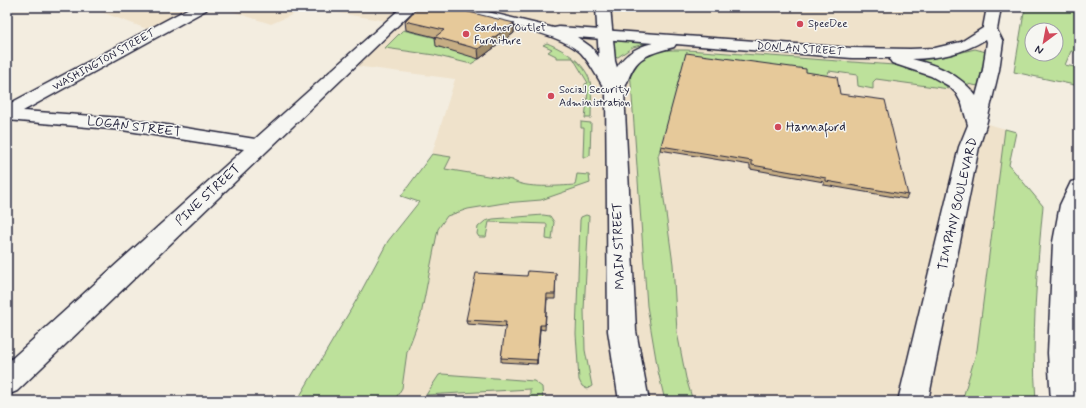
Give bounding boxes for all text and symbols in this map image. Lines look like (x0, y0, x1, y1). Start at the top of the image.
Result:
place label: SpeeDee (808, 17, 848, 31)
marker: SpeeDee (795, 19, 805, 29)
place label: Gardner Outlet Furniture (474, 21, 546, 48)
north arrow (1024, 22, 1064, 62)
street label: WASHINGTON STREET (50, 26, 158, 94)
marker: Gardner Outlet Furniture (461, 29, 471, 39)
street label: DONLAN STREET (756, 39, 845, 59)
text: N (1032, 42, 1046, 58)
place label: Social Security Administration (559, 83, 630, 110)
marker: Social Security Administration (546, 91, 556, 101)
street label: LOGAN STREET (86, 113, 182, 141)
place label: Hannaford (786, 119, 846, 138)
marker: Hannaford (773, 122, 783, 132)
street label: TIMPANY BOULEVARD (934, 136, 982, 272)
street label: PINE STREET (172, 160, 244, 230)
street label: MAIN STREET (609, 202, 629, 290)

